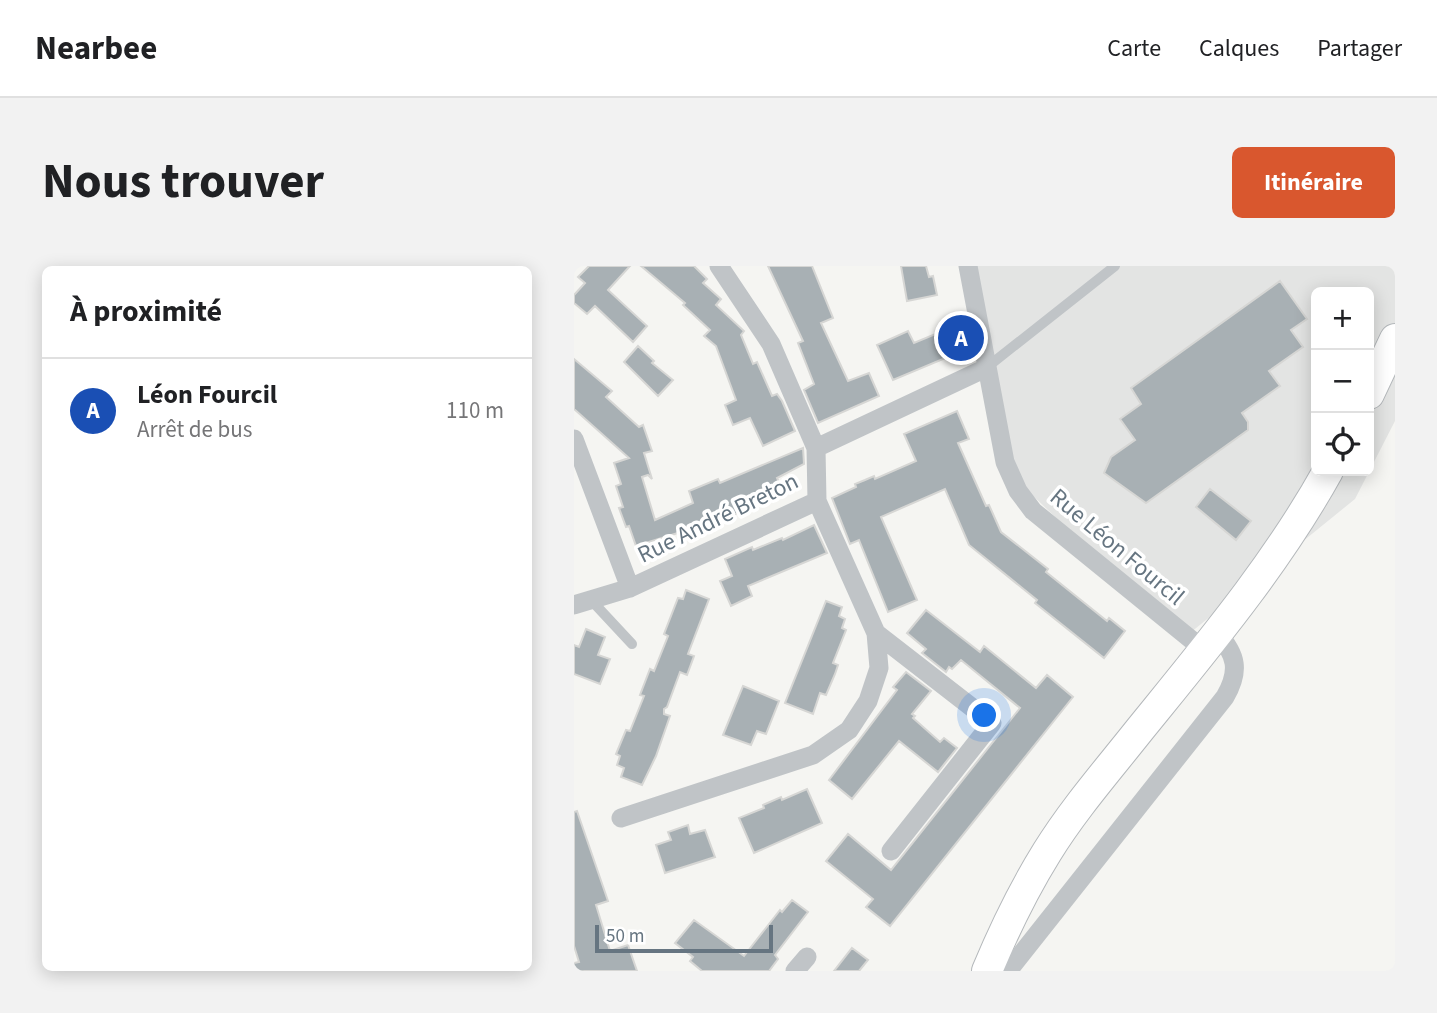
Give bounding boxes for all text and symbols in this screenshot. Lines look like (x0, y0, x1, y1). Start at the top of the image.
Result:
text: Nearbee (35, 25, 157, 72)
text: Carte (1107, 31, 1161, 66)
text: Calques (1199, 31, 1279, 66)
text: Partager (1317, 31, 1402, 66)
text: Nous trouver (42, 147, 324, 217)
button: Itinéraire (1232, 147, 1395, 218)
map controls (1311, 287, 1374, 476)
button: + (1311, 287, 1374, 350)
text: À proximité (70, 290, 222, 333)
pin: A (938, 312, 984, 364)
button: − (1311, 350, 1374, 413)
text: Léon Fourcil (137, 376, 277, 413)
text: A (86, 394, 100, 427)
text: 110 m (446, 394, 504, 427)
text: Arrêt de bus (137, 413, 252, 446)
button: locate (1311, 413, 1374, 476)
street label: Rue André Breton (631, 464, 805, 572)
street label: Rue Léon Fourcil (1042, 480, 1192, 614)
your location (967, 698, 1001, 732)
scale bar (595, 922, 774, 954)
text: 50 m (606, 923, 644, 950)

